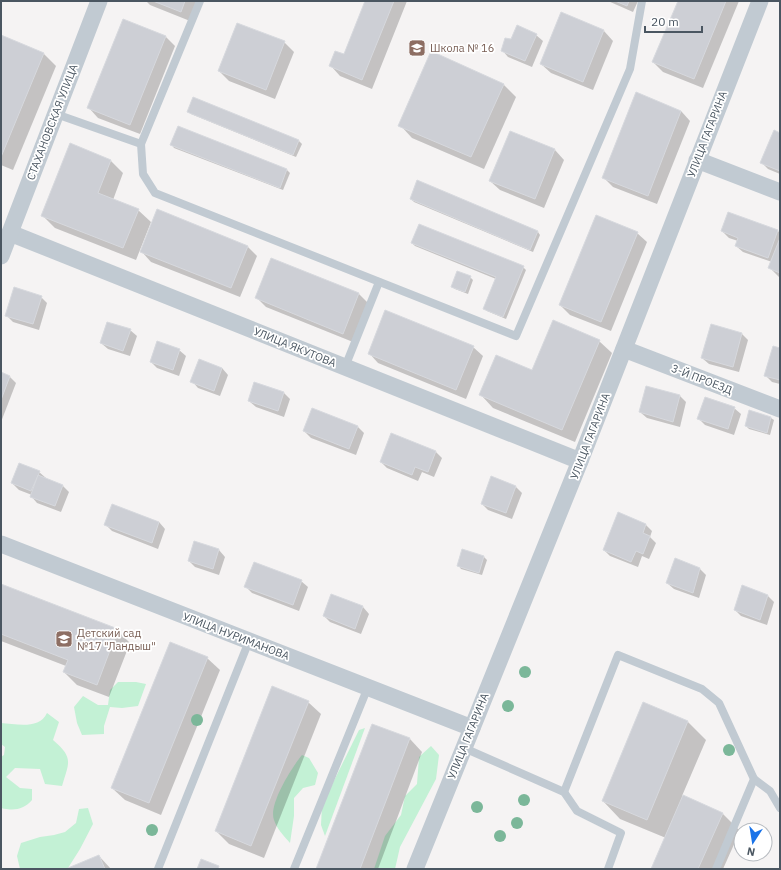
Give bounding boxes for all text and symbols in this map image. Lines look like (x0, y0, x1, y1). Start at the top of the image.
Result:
scale bar (645, 8, 702, 34)
text: 20 m (651, 14, 679, 29)
school or university icon: Школа № 16 (407, 38, 427, 58)
place label: Школа № 16 (430, 41, 494, 55)
street label: СТАХАНОВСКАЯ УЛИЦА (23, 62, 81, 182)
street label: УЛИЦА ГАГАРИНА (684, 89, 730, 179)
street label: УЛИЦА ЯКУТОВА (252, 324, 338, 370)
street label: 3-Й ПРОЕЗД (669, 361, 735, 397)
street label: УЛИЦА ГАГАРИНА (567, 391, 613, 481)
street label: УЛИЦА НУРИМАНОВА (181, 609, 291, 663)
place label: Детский сад №17 "Ландыш" (77, 626, 156, 653)
school or university icon: Детский сад №17 "Ландыш" (54, 629, 74, 649)
street label: УЛИЦА ГАГАРИНА (444, 691, 492, 781)
north arrow (733, 822, 773, 862)
text: N (746, 844, 756, 859)

